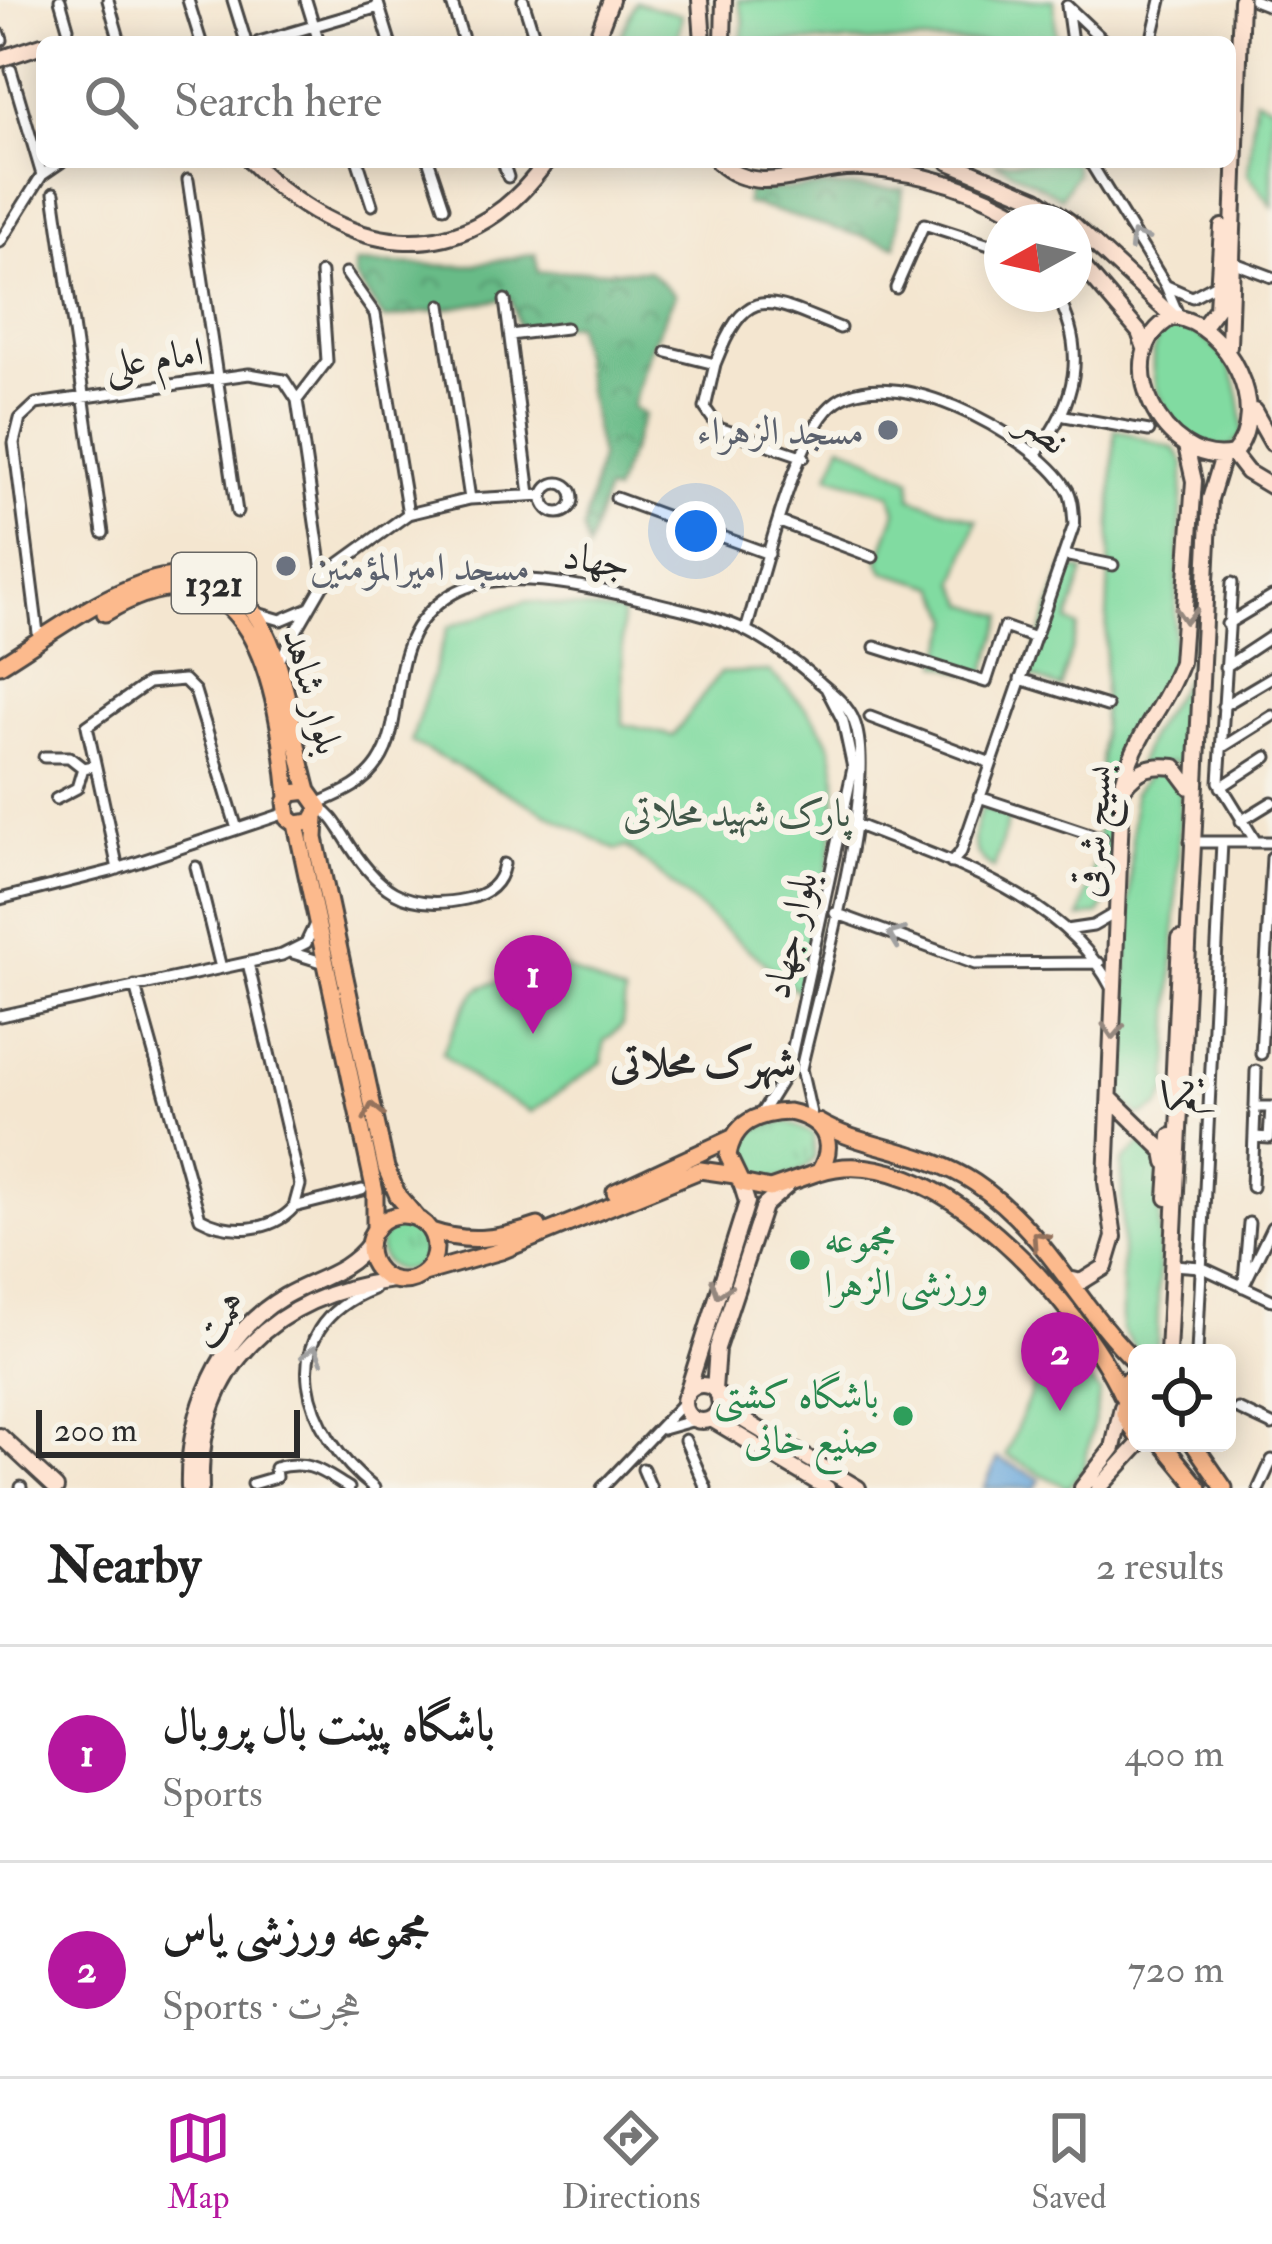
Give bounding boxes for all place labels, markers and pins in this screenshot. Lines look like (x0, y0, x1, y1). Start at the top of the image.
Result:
place label: مسجد الزهراء (697, 407, 864, 456)
marker: مسجد الزهراء (875, 417, 901, 443)
place label: مسجد امیرالمؤمنین (310, 543, 530, 592)
marker: مسجد امیرالمؤمنین (273, 553, 299, 579)
pin: 1 (494, 935, 572, 1034)
place label: مجموعه ورزشی الزهرا (824, 1215, 989, 1311)
marker: مجموعه ورزشی الزهرا (787, 1247, 813, 1273)
pin: 2 (1021, 1312, 1099, 1411)
place label: باشگاه کشتی صنیع خانی (714, 1370, 879, 1475)
marker: باشگاه کشتی صنیع خانی (890, 1403, 916, 1429)

